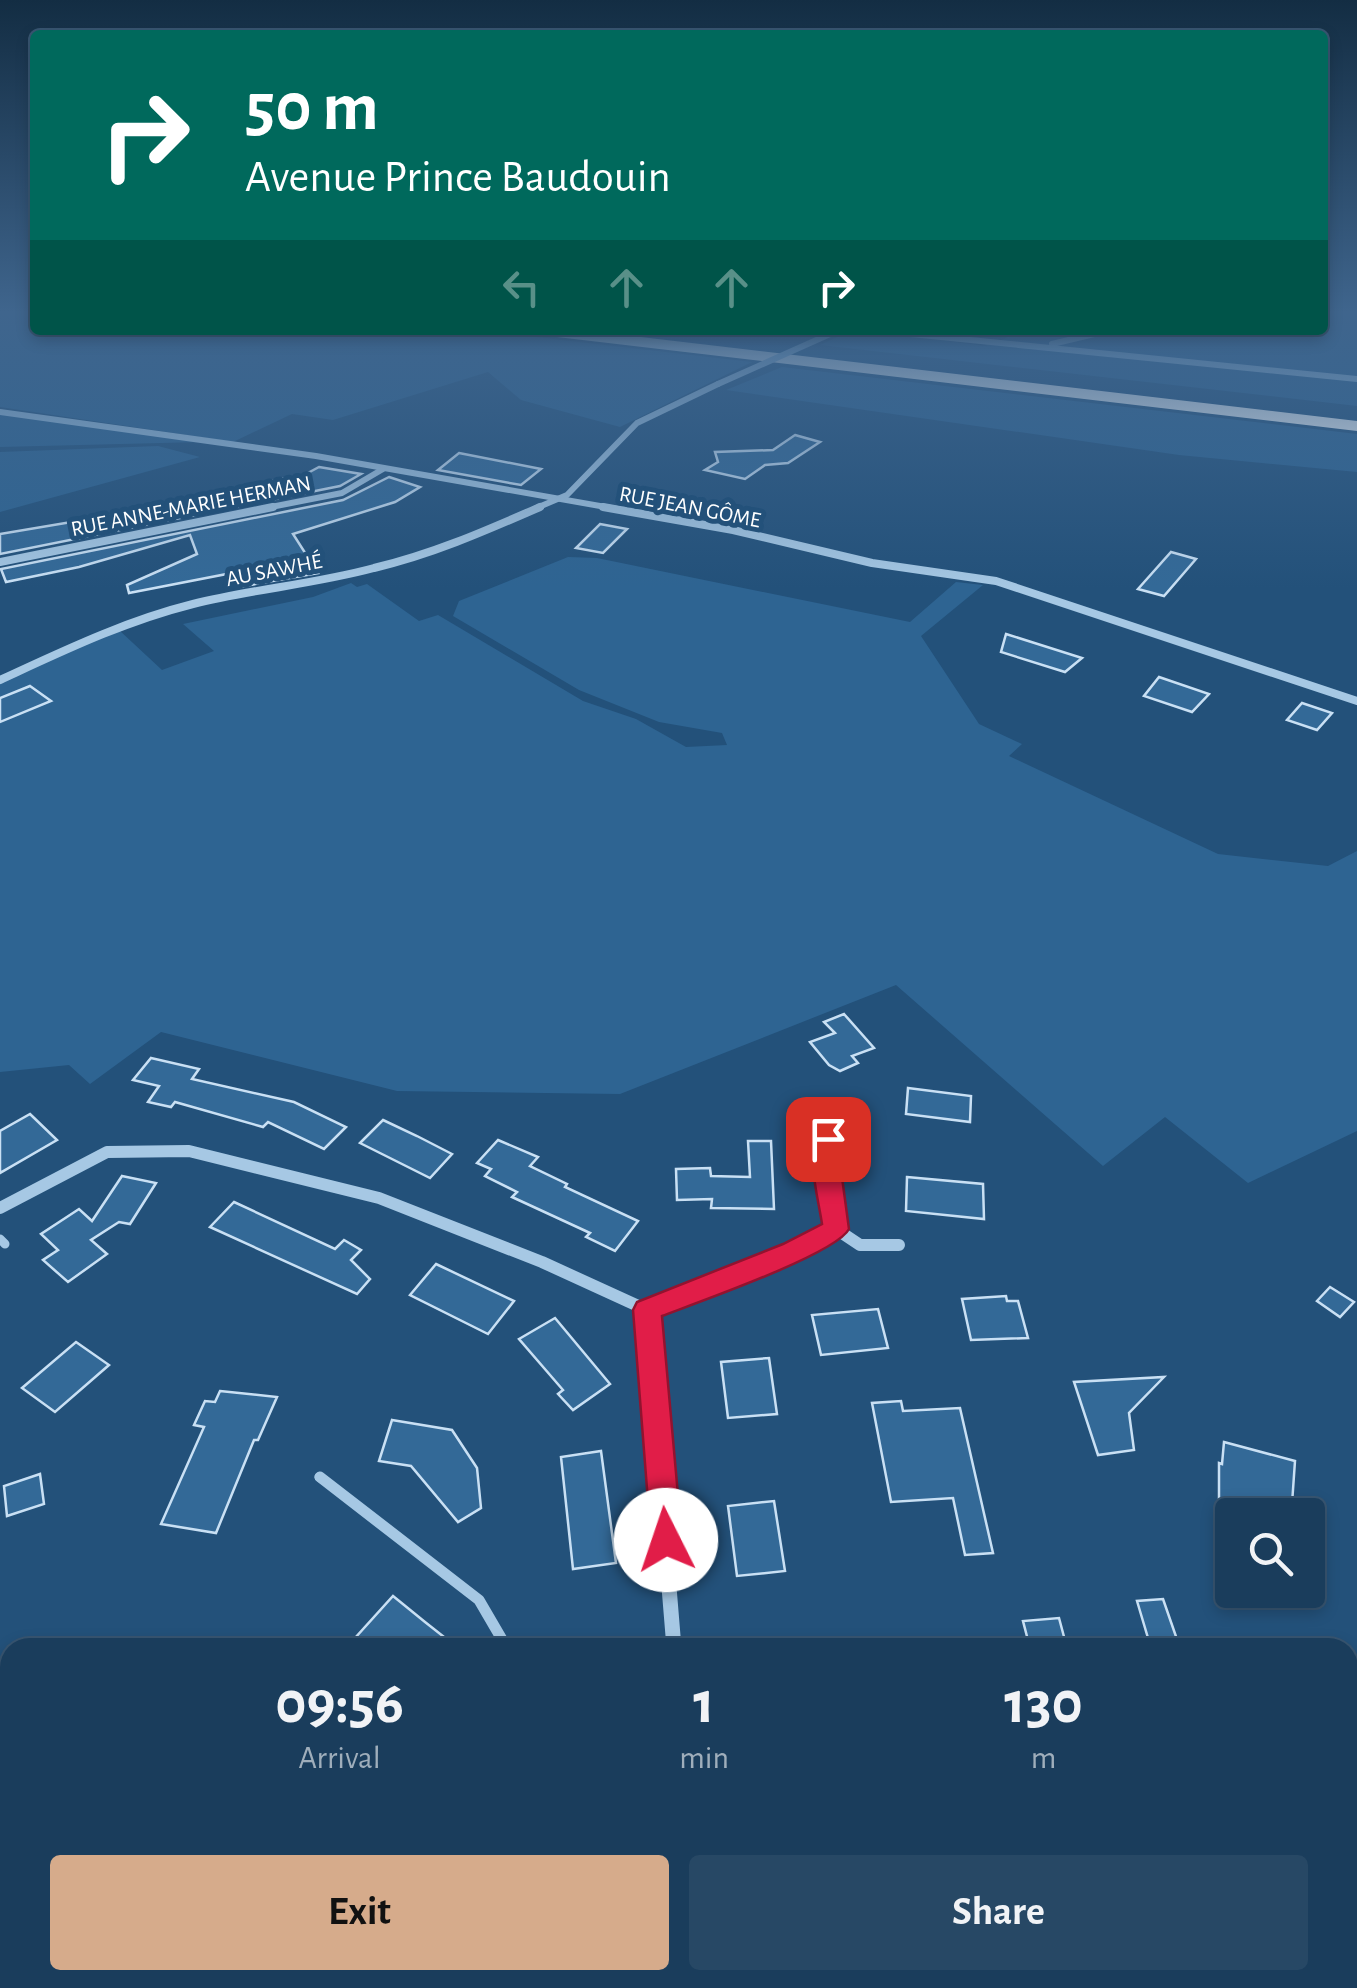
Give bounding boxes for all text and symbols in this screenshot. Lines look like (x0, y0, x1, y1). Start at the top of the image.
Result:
icon: right (80, 70, 210, 200)
text: 50 m (245, 73, 379, 143)
text: Avenue Prince Baudouin (245, 155, 671, 200)
icon: left (494, 260, 549, 315)
icon: ahead (599, 260, 654, 315)
icon: ahead (704, 260, 759, 315)
icon: right (809, 260, 864, 315)
street label: RUE ANNE-MARIE HERMAN (69, 472, 313, 540)
street label: RUE JEAN GÔME (617, 482, 763, 532)
street label: AU SAWHÉ (224, 549, 324, 590)
pin (786, 1097, 871, 1182)
icon: arrive (801, 1112, 856, 1167)
position arrow (614, 1488, 718, 1592)
map controls (1215, 1498, 1325, 1608)
button: search (1215, 1498, 1325, 1608)
text: 09:56 (275, 1674, 404, 1734)
text: 1 (693, 1674, 715, 1734)
text: 130 (1004, 1674, 1083, 1734)
text: Arrival (298, 1742, 381, 1774)
text: min (679, 1742, 729, 1774)
text: m (1031, 1742, 1056, 1774)
button: Exit (50, 1855, 669, 1970)
button: Share (689, 1855, 1308, 1970)

